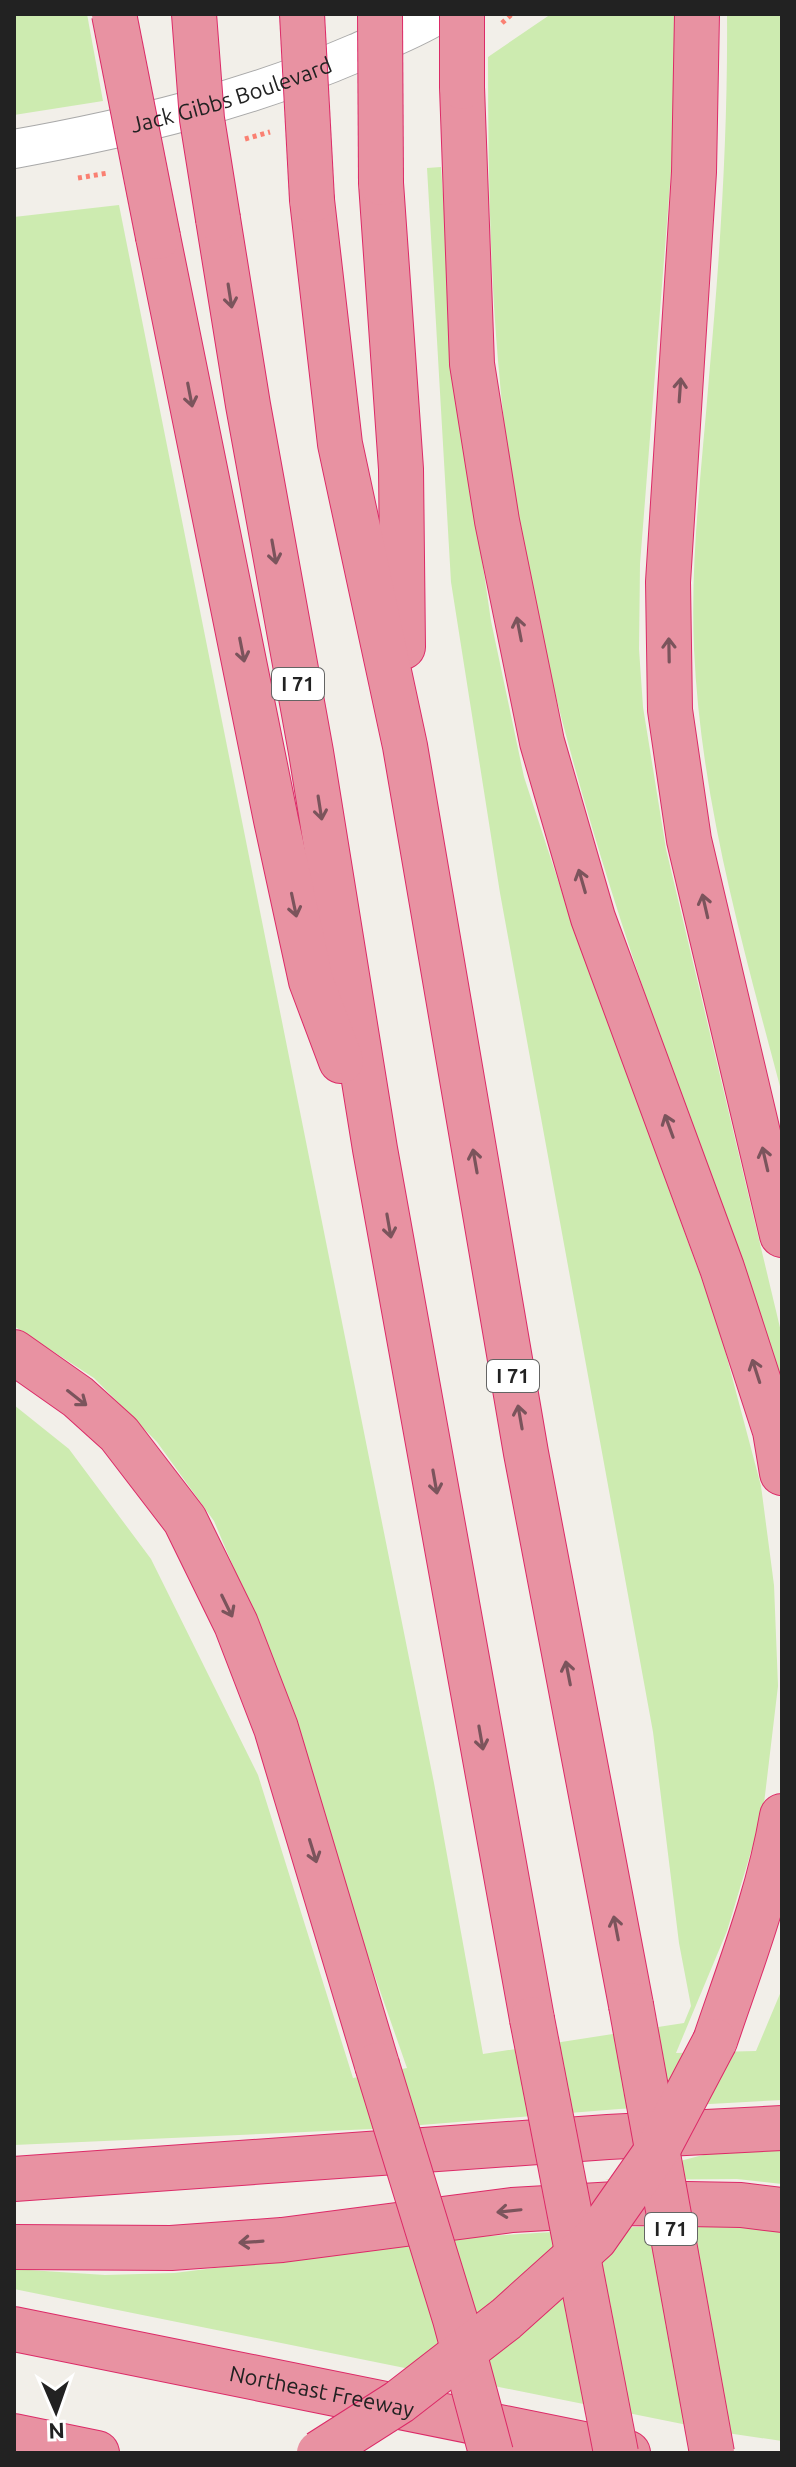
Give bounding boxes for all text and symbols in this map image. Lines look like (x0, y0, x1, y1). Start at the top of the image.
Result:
street label: Jack Gibbs Boulevard (128, 51, 335, 137)
one-way arrow (223, 282, 238, 308)
one-way arrow (673, 377, 688, 404)
one-way arrow (183, 382, 198, 408)
one-way arrow (268, 539, 283, 564)
one-way arrow (511, 617, 526, 642)
one-way arrow (235, 637, 250, 663)
one-way arrow (661, 637, 676, 664)
road number: I 71 (272, 668, 324, 700)
one-way arrow (313, 795, 328, 820)
one-way arrow (574, 868, 589, 894)
one-way arrow (287, 892, 302, 917)
one-way arrow (696, 894, 711, 920)
one-way arrow (661, 1114, 676, 1139)
one-way arrow (757, 1147, 772, 1173)
one-way arrow (467, 1149, 482, 1174)
one-way arrow (382, 1213, 397, 1238)
one-way arrow (747, 1359, 762, 1384)
road number: I 71 (487, 1360, 539, 1392)
one-way arrow (66, 1389, 87, 1406)
one-way arrow (511, 1405, 526, 1431)
one-way arrow (428, 1469, 443, 1494)
one-way arrow (220, 1594, 236, 1618)
one-way arrow (559, 1661, 574, 1686)
one-way arrow (475, 1725, 490, 1750)
one-way arrow (306, 1838, 321, 1864)
one-way arrow (608, 1916, 623, 1942)
one-way arrow (496, 2204, 522, 2219)
road number: I 71 (645, 2213, 697, 2245)
one-way arrow (238, 2235, 265, 2250)
street label: Northeast Freeway (227, 2360, 417, 2422)
north arrow (16, 2371, 96, 2451)
text: N (48, 2419, 65, 2444)

